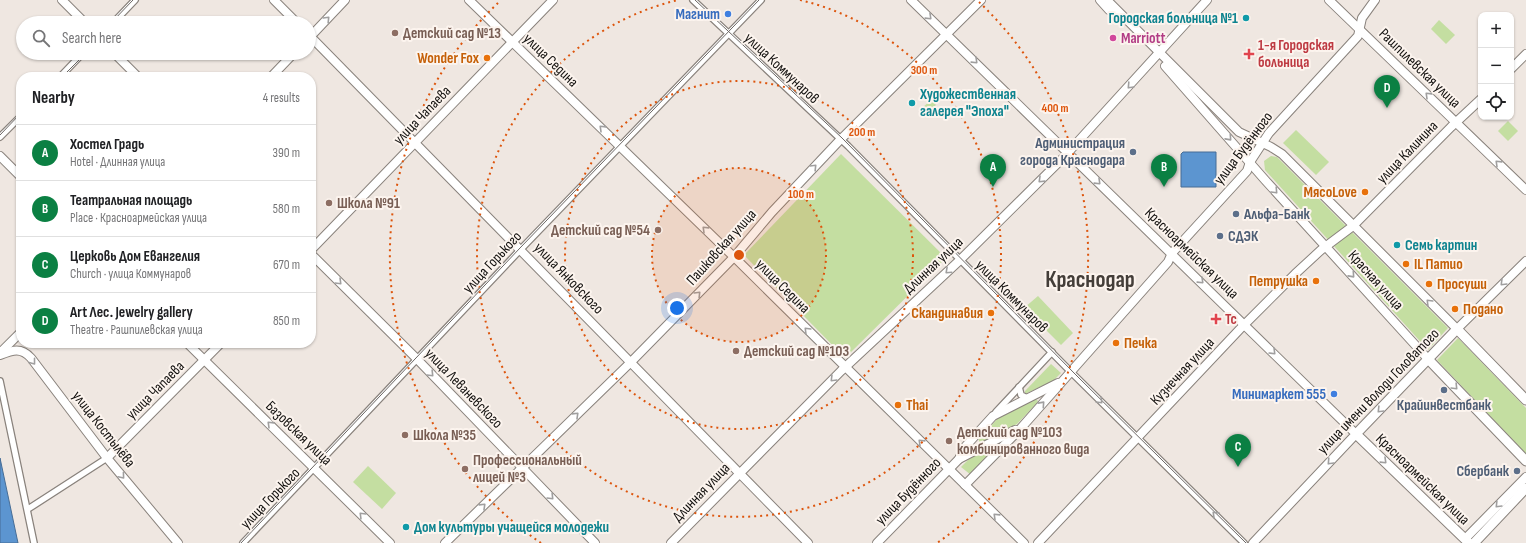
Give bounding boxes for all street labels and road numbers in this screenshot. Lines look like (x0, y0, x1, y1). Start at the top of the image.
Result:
street label: Рашпилевская улица (1375, 25, 1465, 112)
street label: улица Седина (519, 29, 582, 91)
street label: улица Коммунаров (740, 29, 823, 108)
street label: улица Чапаева (389, 82, 455, 149)
street label: улица Будённого (1210, 108, 1277, 189)
street label: улица Калинина (1373, 117, 1442, 188)
street label: Красноармейская улица (1141, 204, 1243, 303)
street label: Пашковская улица (682, 205, 761, 289)
street label: улица Горького (459, 227, 526, 297)
street label: Длинная улица (899, 233, 967, 298)
street label: улица Янковского (530, 239, 608, 318)
street label: Красная улица (1344, 246, 1408, 314)
street label: улица Седина (751, 255, 814, 318)
street label: улица Коммунаров (971, 256, 1052, 337)
street label: улица имени Володи Головатого (1313, 325, 1443, 458)
street label: Кузнечная улица (1146, 333, 1219, 409)
street label: улица Леваневского (421, 344, 507, 432)
street label: улица Чапаева (122, 357, 189, 424)
street label: улица Костылёва (68, 387, 140, 472)
street label: Базовская улица (261, 397, 336, 470)
street label: Красноармейская улица (1372, 430, 1474, 529)
street label: улица Будённого (871, 454, 945, 529)
street label: Длинная улица (668, 459, 734, 526)
street label: улица Горького (236, 464, 304, 533)

